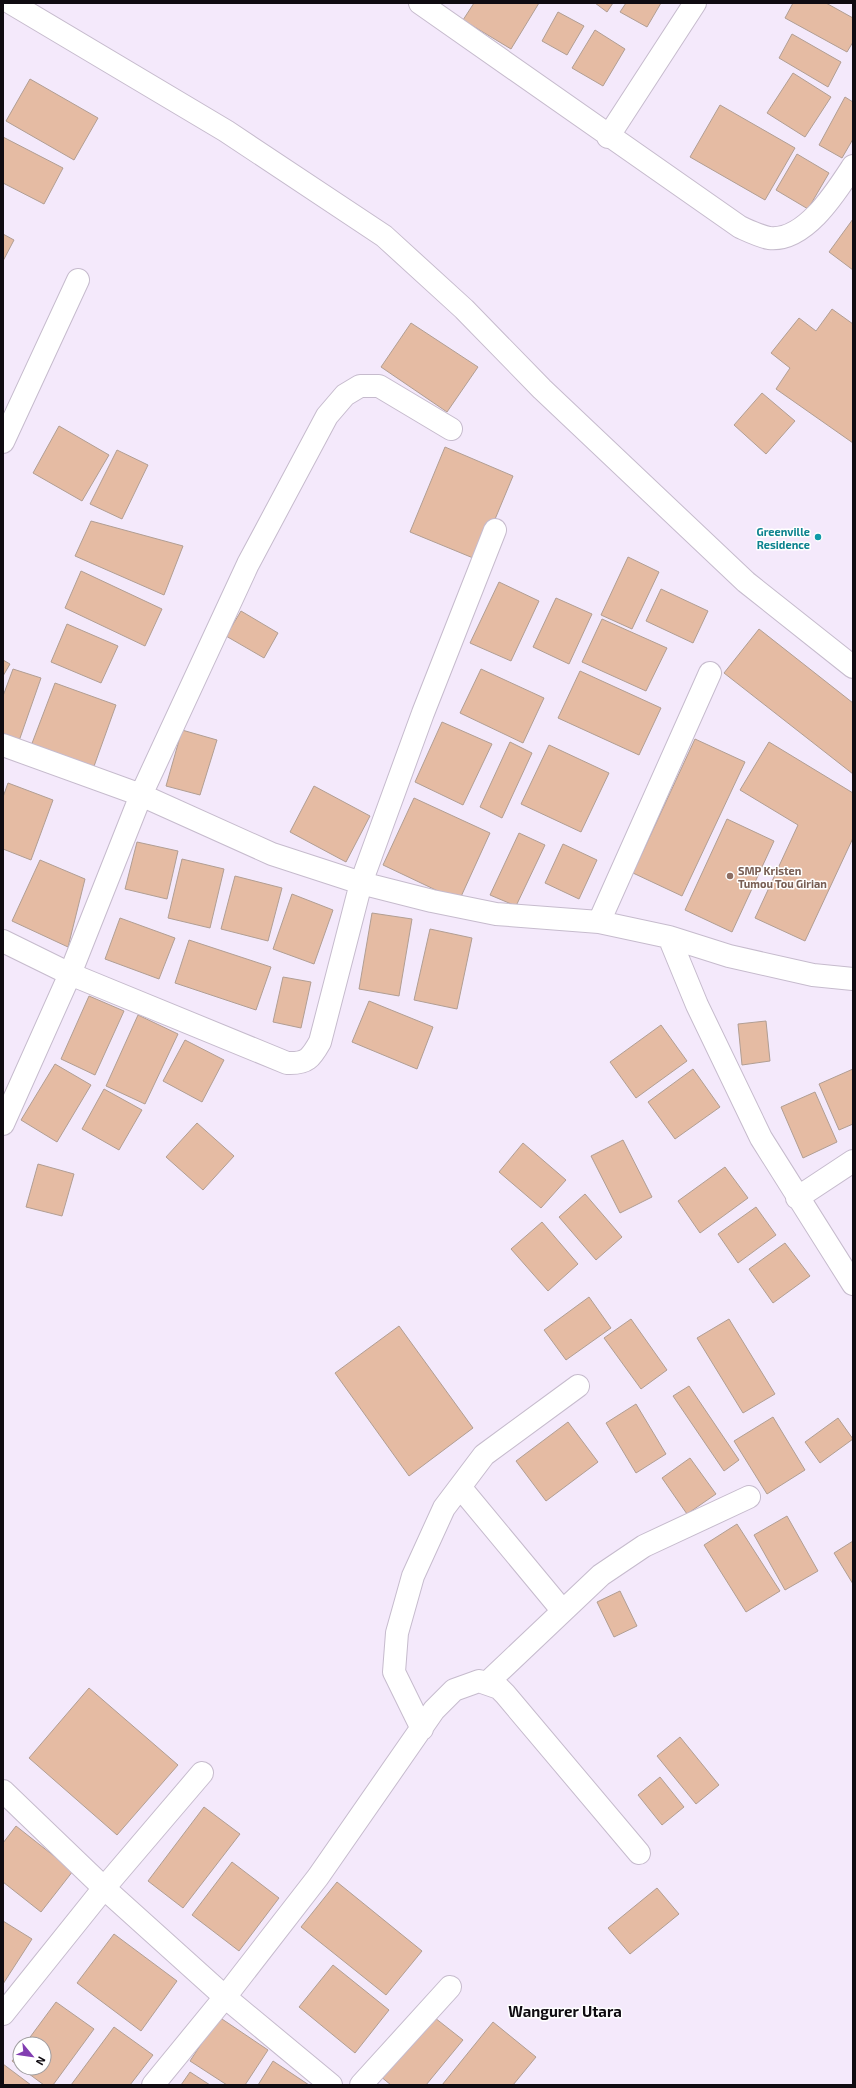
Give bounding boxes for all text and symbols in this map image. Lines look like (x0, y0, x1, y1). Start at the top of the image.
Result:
place label: Greenville Residence (757, 525, 810, 551)
marker: Greenville Residence (813, 532, 823, 542)
place label: SMP Kristen Tumou Tou Girian (738, 864, 827, 890)
marker: SMP Kristen Tumou Tou Girian (725, 871, 735, 881)
district label: Wangurer Utara (508, 2002, 622, 2020)
north arrow (12, 2036, 52, 2076)
text: N (34, 2054, 49, 2068)

